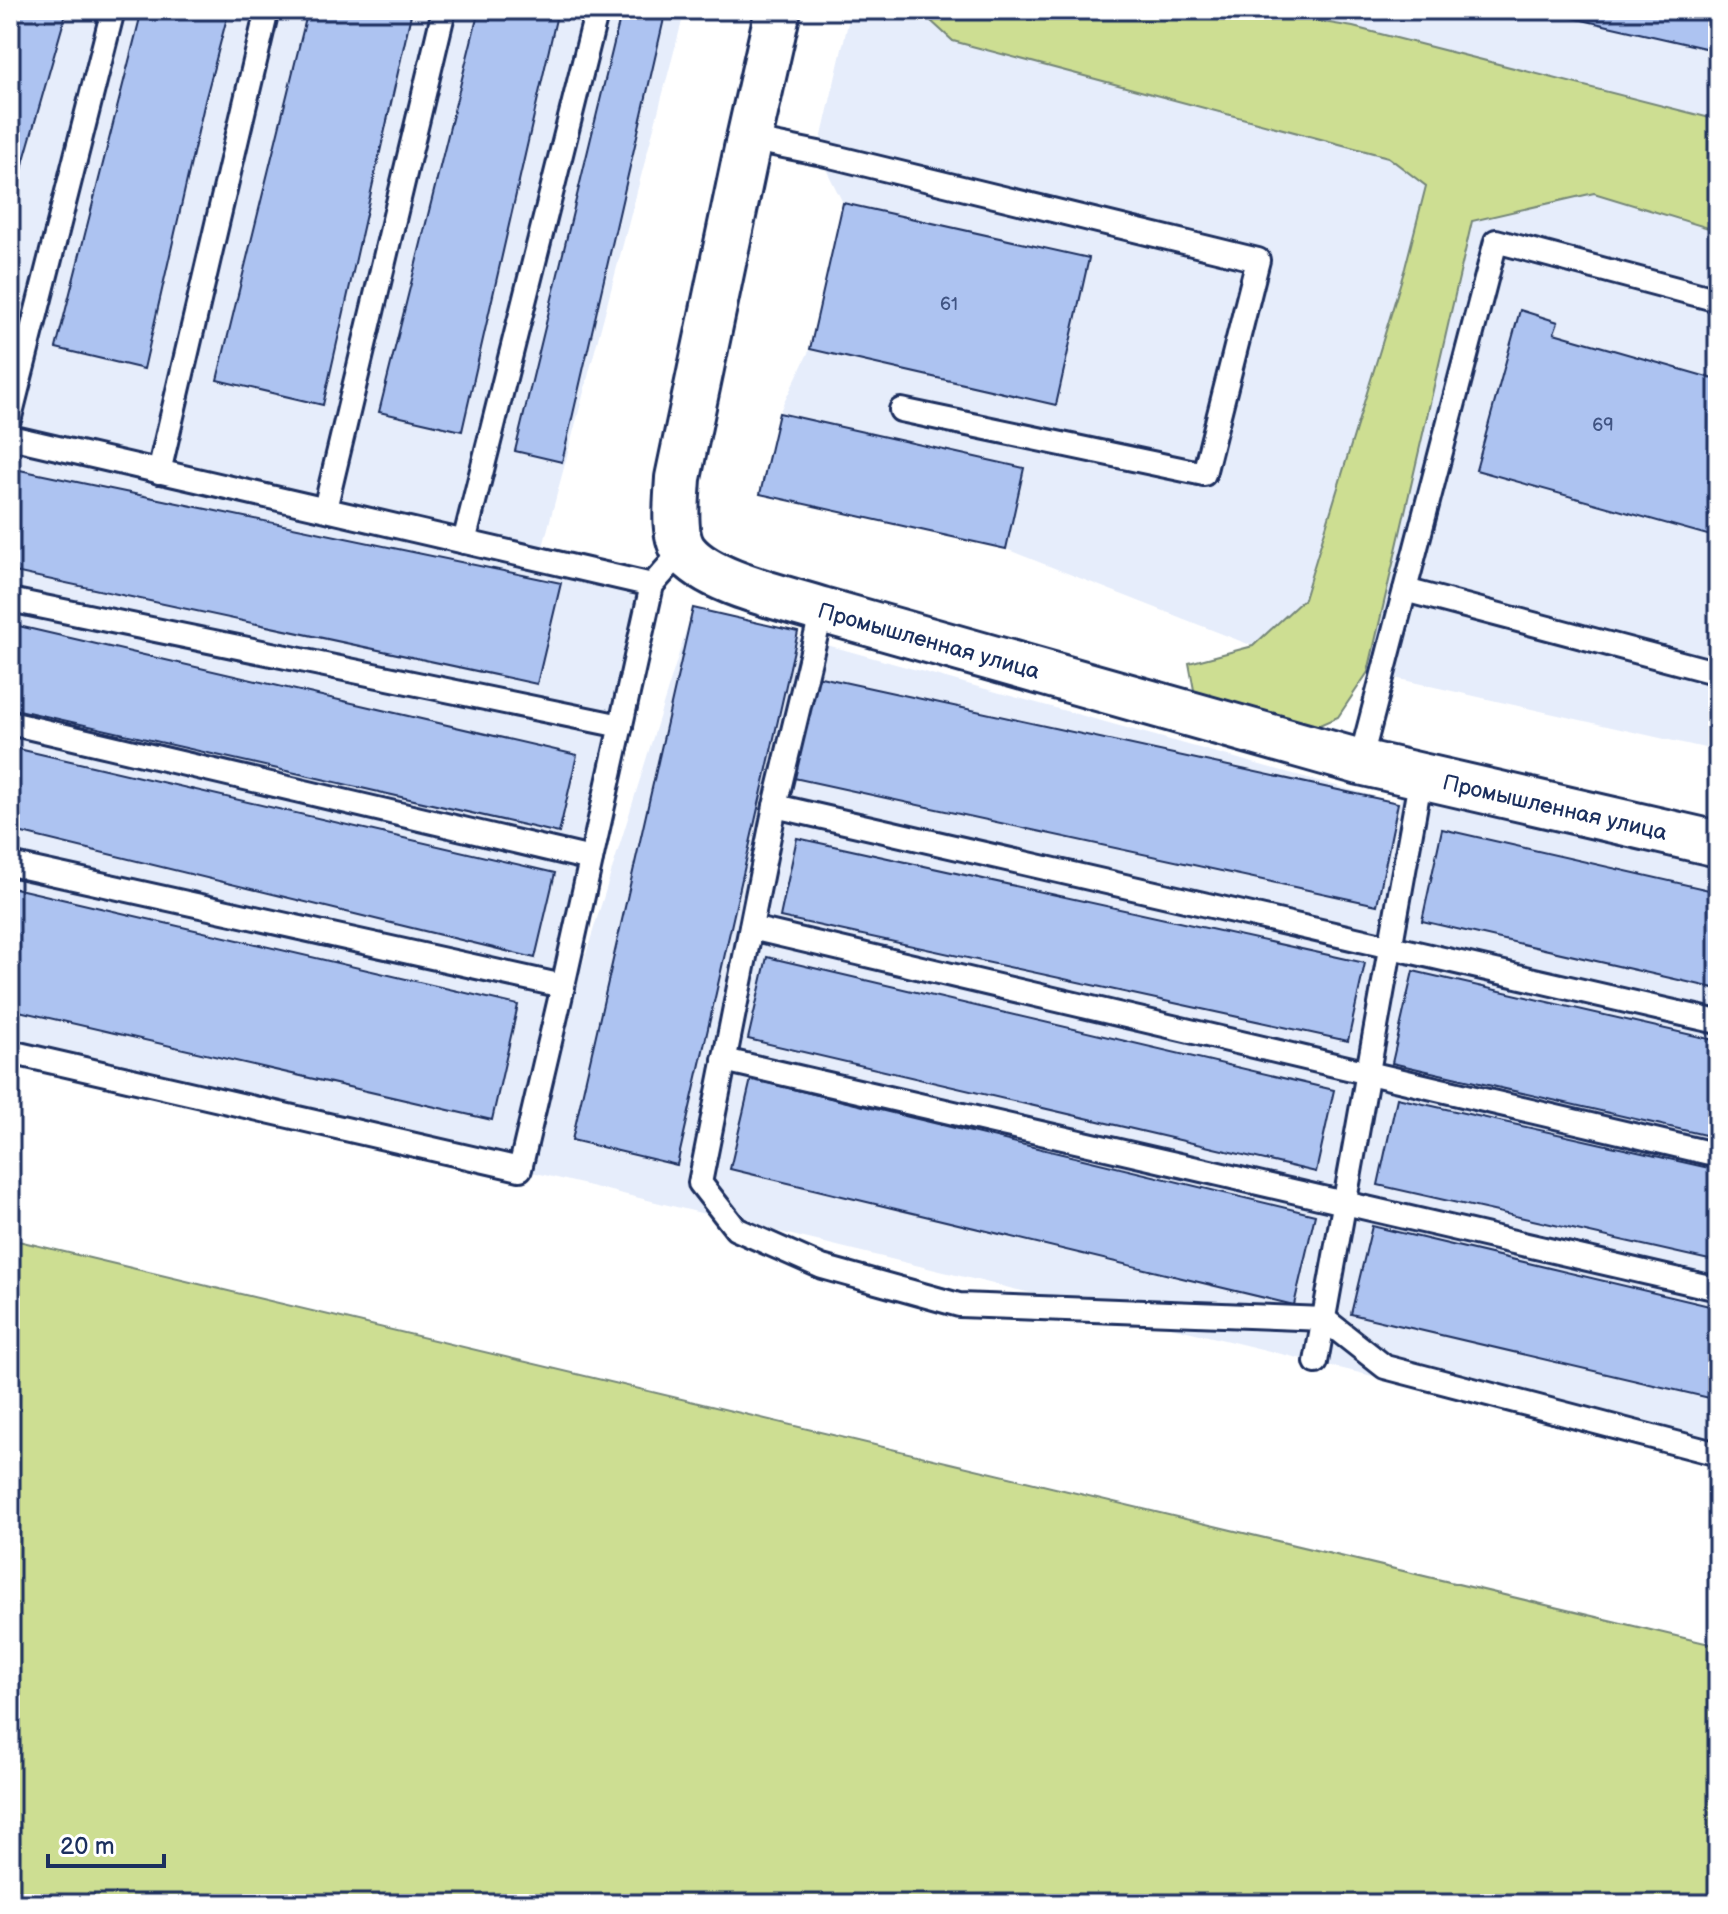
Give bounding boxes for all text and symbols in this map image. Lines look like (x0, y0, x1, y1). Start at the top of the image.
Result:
house number: 61 (940, 294, 958, 315)
house number: 69 (1592, 415, 1614, 436)
street label: Промышленная улица (814, 597, 1043, 686)
street label: Промышленная улица (1440, 769, 1670, 847)
scale bar (48, 1818, 164, 1868)
text: 20 m (60, 1832, 115, 1861)

